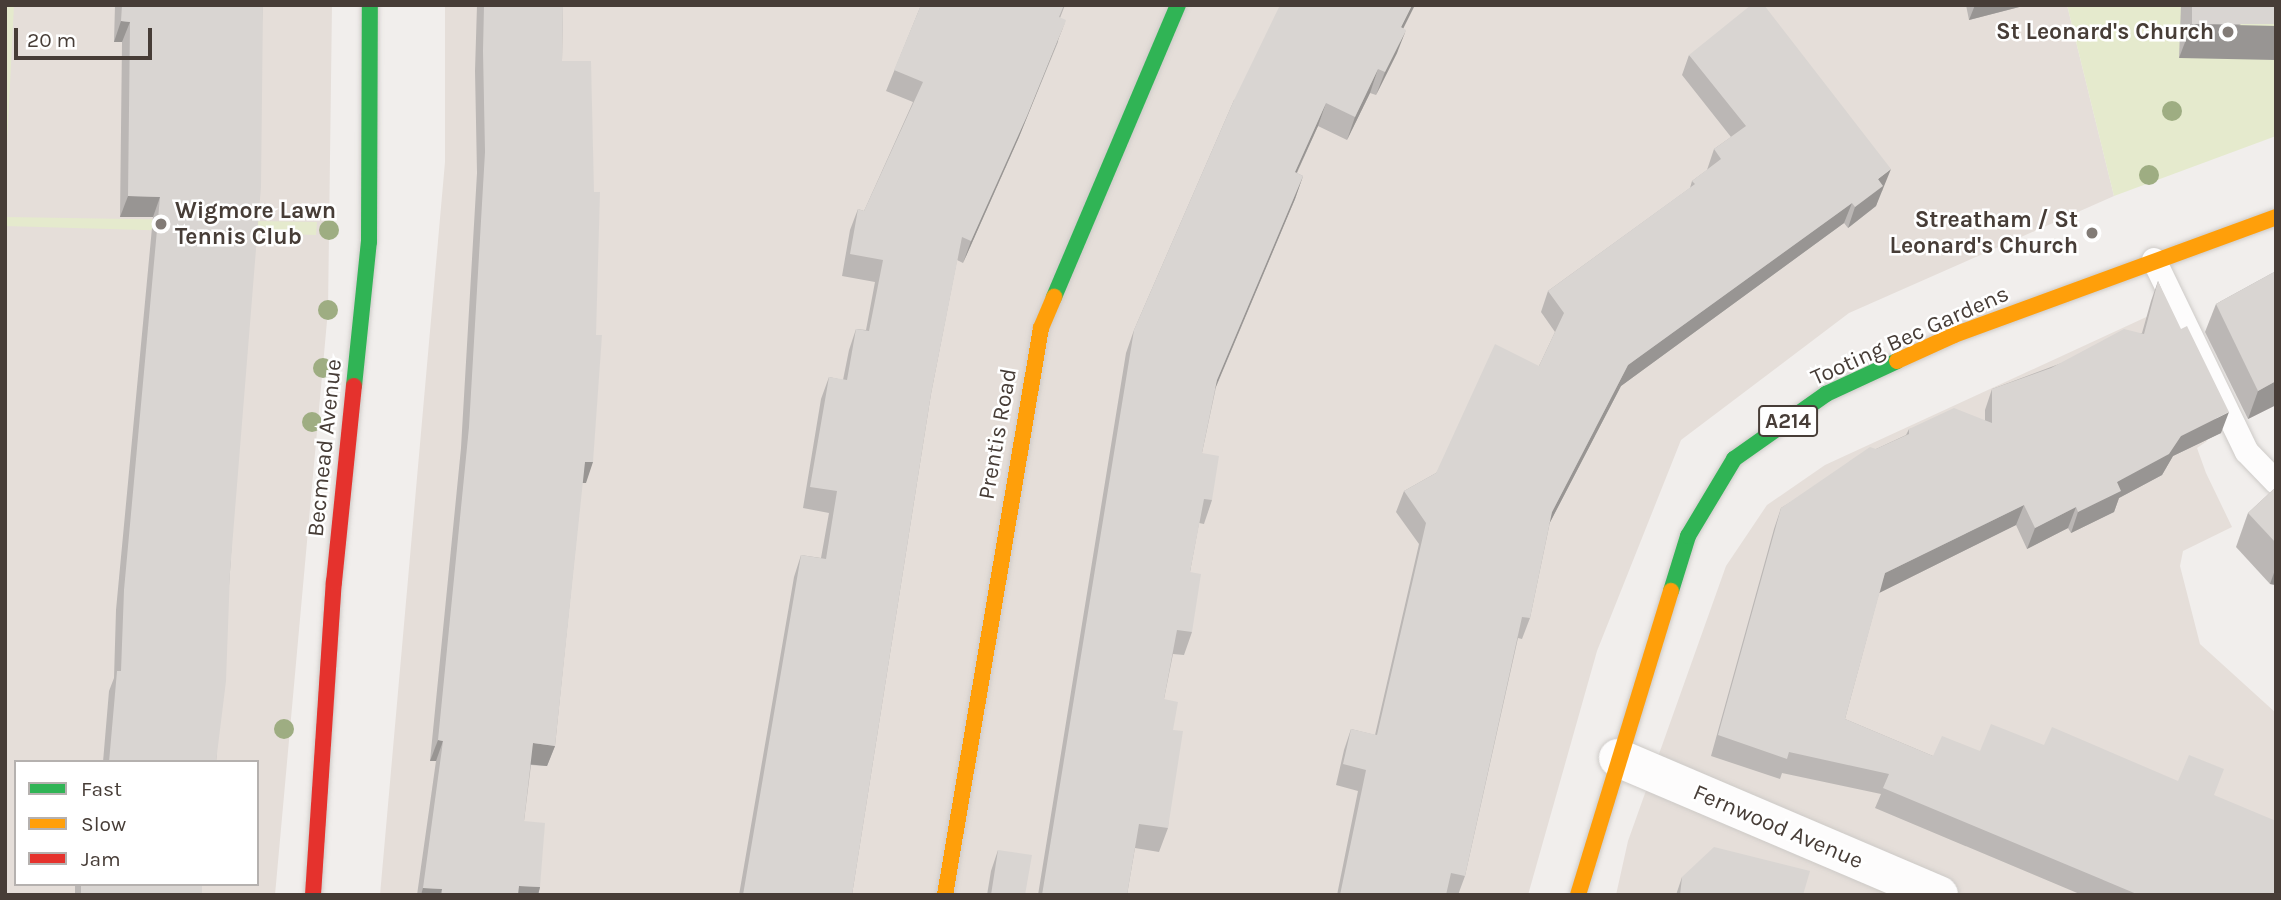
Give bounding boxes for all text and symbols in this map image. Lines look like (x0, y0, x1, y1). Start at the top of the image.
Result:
scale bar (18, 14, 156, 58)
place label: St Leonard's Church (1996, 18, 2214, 46)
marker: St Leonard's Church (2220, 24, 2236, 40)
text: 20 m (27, 28, 76, 52)
place label: Wigmore Lawn Tennis Club (175, 197, 336, 251)
place label: Streatham / St Leonard's Church (1890, 206, 2078, 260)
marker: Wigmore Lawn Tennis Club (153, 216, 169, 232)
marker: Streatham / St Leonard's Church (2084, 225, 2100, 241)
street label: Tooting Bec Gardens (1807, 280, 2013, 392)
street label: Becmead Avenue (302, 358, 348, 538)
street label: Prentis Road (973, 366, 1023, 502)
road number: A214 (1756, 404, 1820, 438)
legend (14, 760, 259, 886)
text: Fast (81, 777, 122, 801)
street label: Fernwood Avenue (1689, 779, 1867, 875)
text: Slow (81, 812, 126, 836)
text: Jam (81, 847, 121, 871)

